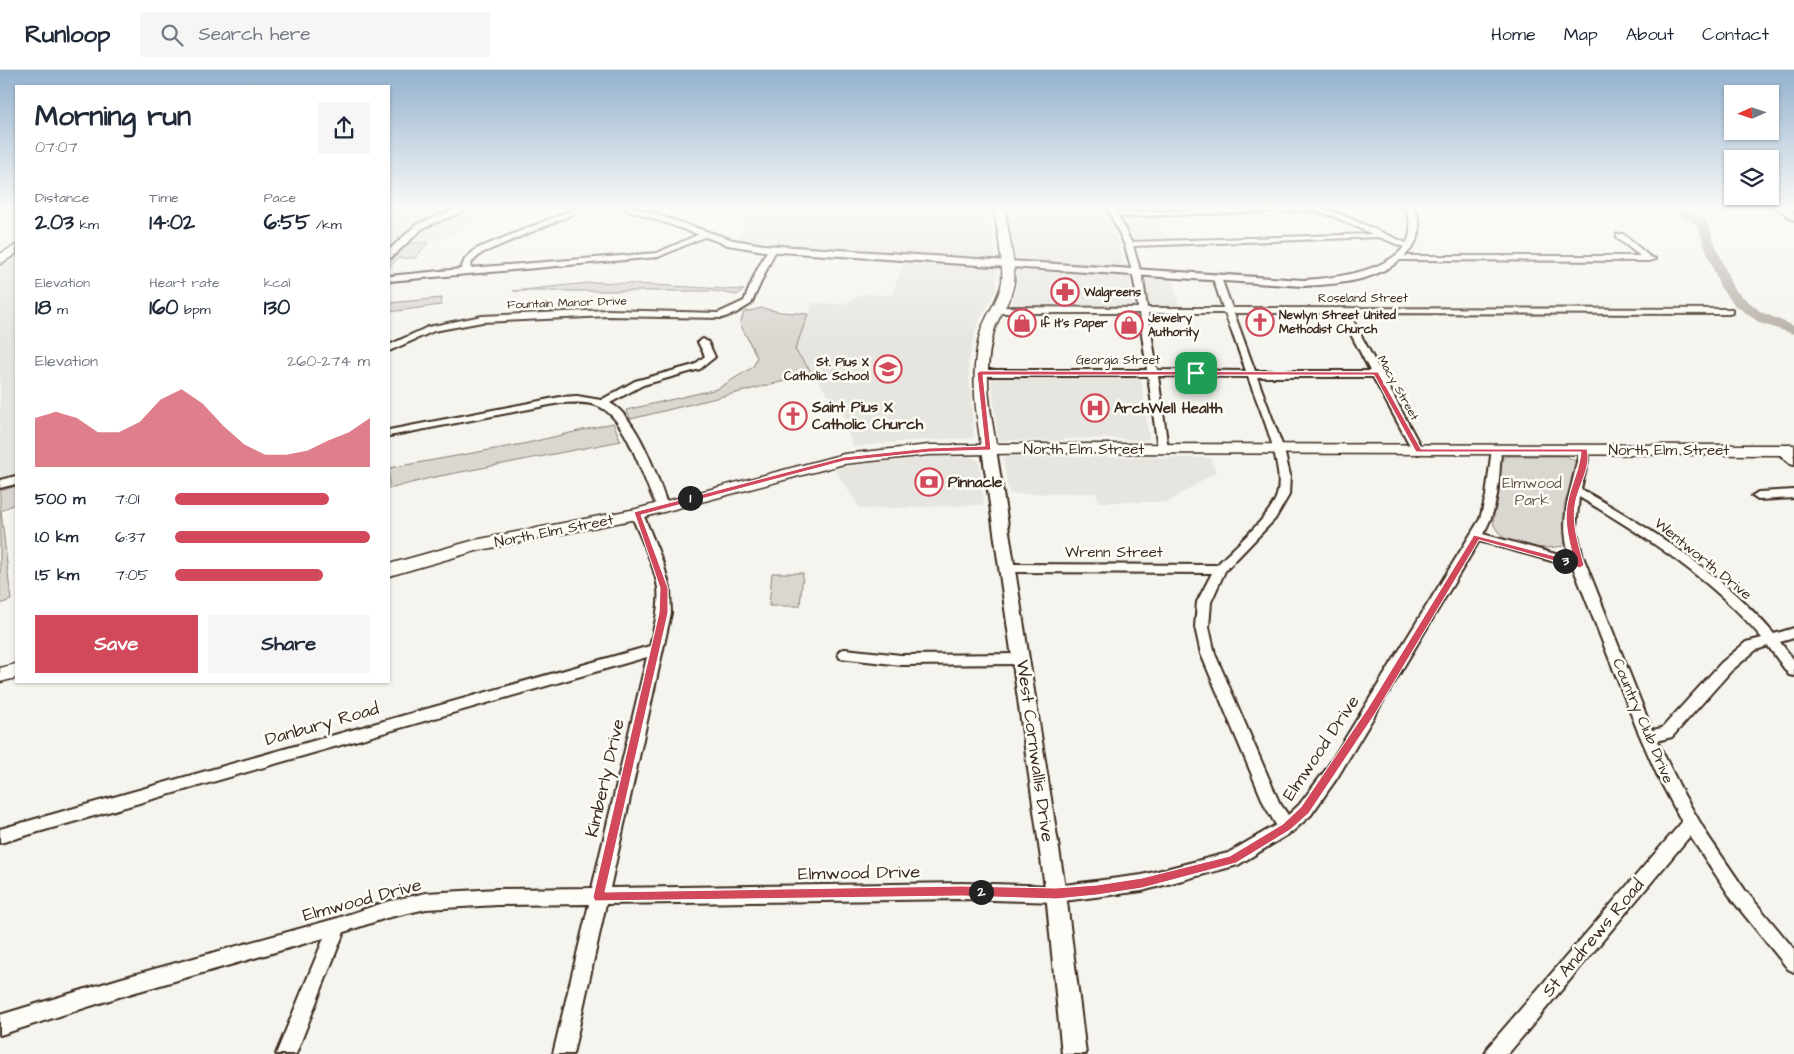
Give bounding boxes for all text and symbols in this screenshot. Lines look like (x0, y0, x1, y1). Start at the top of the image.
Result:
search box (140, 12, 490, 57)
text: Runloop (25, 18, 110, 52)
icon: search (158, 21, 186, 49)
text: Search here (198, 21, 311, 48)
text: Home (1491, 22, 1536, 47)
text: Map (1564, 22, 1598, 47)
text: About (1626, 22, 1674, 47)
text: Contact (1702, 22, 1769, 47)
north arrow (1724, 85, 1779, 140)
map controls (1724, 85, 1779, 205)
text: Morning run (35, 97, 191, 136)
button: share (318, 102, 370, 154)
text: 07:07 (35, 136, 78, 158)
button: layers (1724, 150, 1779, 205)
text: Distance (35, 188, 89, 208)
text: Time (149, 188, 179, 208)
text: Pace (264, 188, 296, 208)
text: 2.03 (35, 208, 74, 237)
text: 14:02 (149, 208, 195, 237)
text: 6:55 (264, 208, 310, 237)
text: km (74, 215, 99, 235)
text: /km (310, 215, 342, 235)
text: Elevation (35, 273, 90, 293)
text: Heart rate (149, 273, 220, 293)
text: kcal (264, 273, 290, 293)
pharmacy icon: Walgreens (1050, 277, 1080, 307)
place label: Walgreens (1083, 284, 1141, 303)
street label: Roseland Street (1318, 290, 1408, 307)
street label: Fountain Manor Drive (507, 292, 628, 314)
text: 18 (35, 293, 51, 322)
text: 160 (149, 293, 178, 322)
text: 130 (264, 293, 290, 322)
text: m (51, 300, 68, 320)
text: bpm (178, 300, 211, 320)
church icon: Newlyn Street United Methodist Church (1245, 307, 1275, 337)
place label: Newlyn Street United Methodist Church (1279, 307, 1397, 338)
shop icon: If It's Paper (1007, 308, 1037, 338)
shop icon: Jewelry Authority (1114, 310, 1144, 340)
place label: Jewelry Authority (1147, 310, 1200, 342)
place label: If It's Paper (1041, 315, 1108, 333)
text: Elevation (35, 350, 98, 372)
text: 260–274 m (287, 350, 370, 372)
street label: Georgia Street (1076, 352, 1160, 370)
pin (1175, 352, 1217, 394)
street label: Macy Street (1372, 352, 1423, 424)
place label: St. Pius X Catholic School (784, 354, 870, 385)
school or university icon: St. Pius X Catholic School (873, 354, 903, 384)
icon: arrive (1182, 359, 1210, 387)
hospital icon: ArchWell Health (1080, 393, 1110, 423)
place label: Saint Pius X Catholic Church (811, 397, 924, 435)
place label: ArchWell Health (1114, 398, 1223, 419)
church icon: Saint Pius X Catholic Church (778, 401, 808, 431)
street label: North Elm Street (1024, 439, 1144, 460)
street label: North Elm Street (1609, 440, 1729, 461)
bank icon: Pinnacle (914, 467, 944, 497)
place label: Pinnacle (948, 472, 1002, 493)
park label: Elmwood Park (1502, 473, 1562, 511)
pin: 1 (678, 486, 702, 510)
text: 500 m (35, 488, 85, 510)
text: 7:01 (115, 488, 140, 510)
text: 1 (690, 488, 691, 508)
street label: North Elm Street (493, 509, 615, 553)
street label: Wentworth Drive (1650, 513, 1756, 605)
text: 1.0 km (35, 526, 78, 548)
text: 6:37 (115, 526, 146, 548)
street label: Wrenn Street (1065, 542, 1163, 563)
pin: 3 (1552, 548, 1578, 574)
text: 3 (1562, 551, 1569, 571)
text: 1.5 km (35, 564, 79, 586)
text: 7:05 (115, 564, 149, 586)
button: Save (35, 615, 198, 673)
button: Share (208, 615, 370, 673)
street label: Country Club Drive (1606, 655, 1679, 787)
street label: West Cornwallis Drive (1010, 658, 1060, 844)
street label: Elmwood Drive (1276, 690, 1366, 806)
street label: Danbury Road (262, 696, 382, 753)
street label: Kimberly Drive (579, 716, 632, 840)
street label: Elmwood Drive (798, 859, 921, 887)
street label: Elmwood Drive (300, 872, 424, 928)
street label: St Andrews Road (1536, 873, 1650, 1003)
pin: 2 (968, 880, 994, 904)
text: 2 (977, 882, 986, 902)

